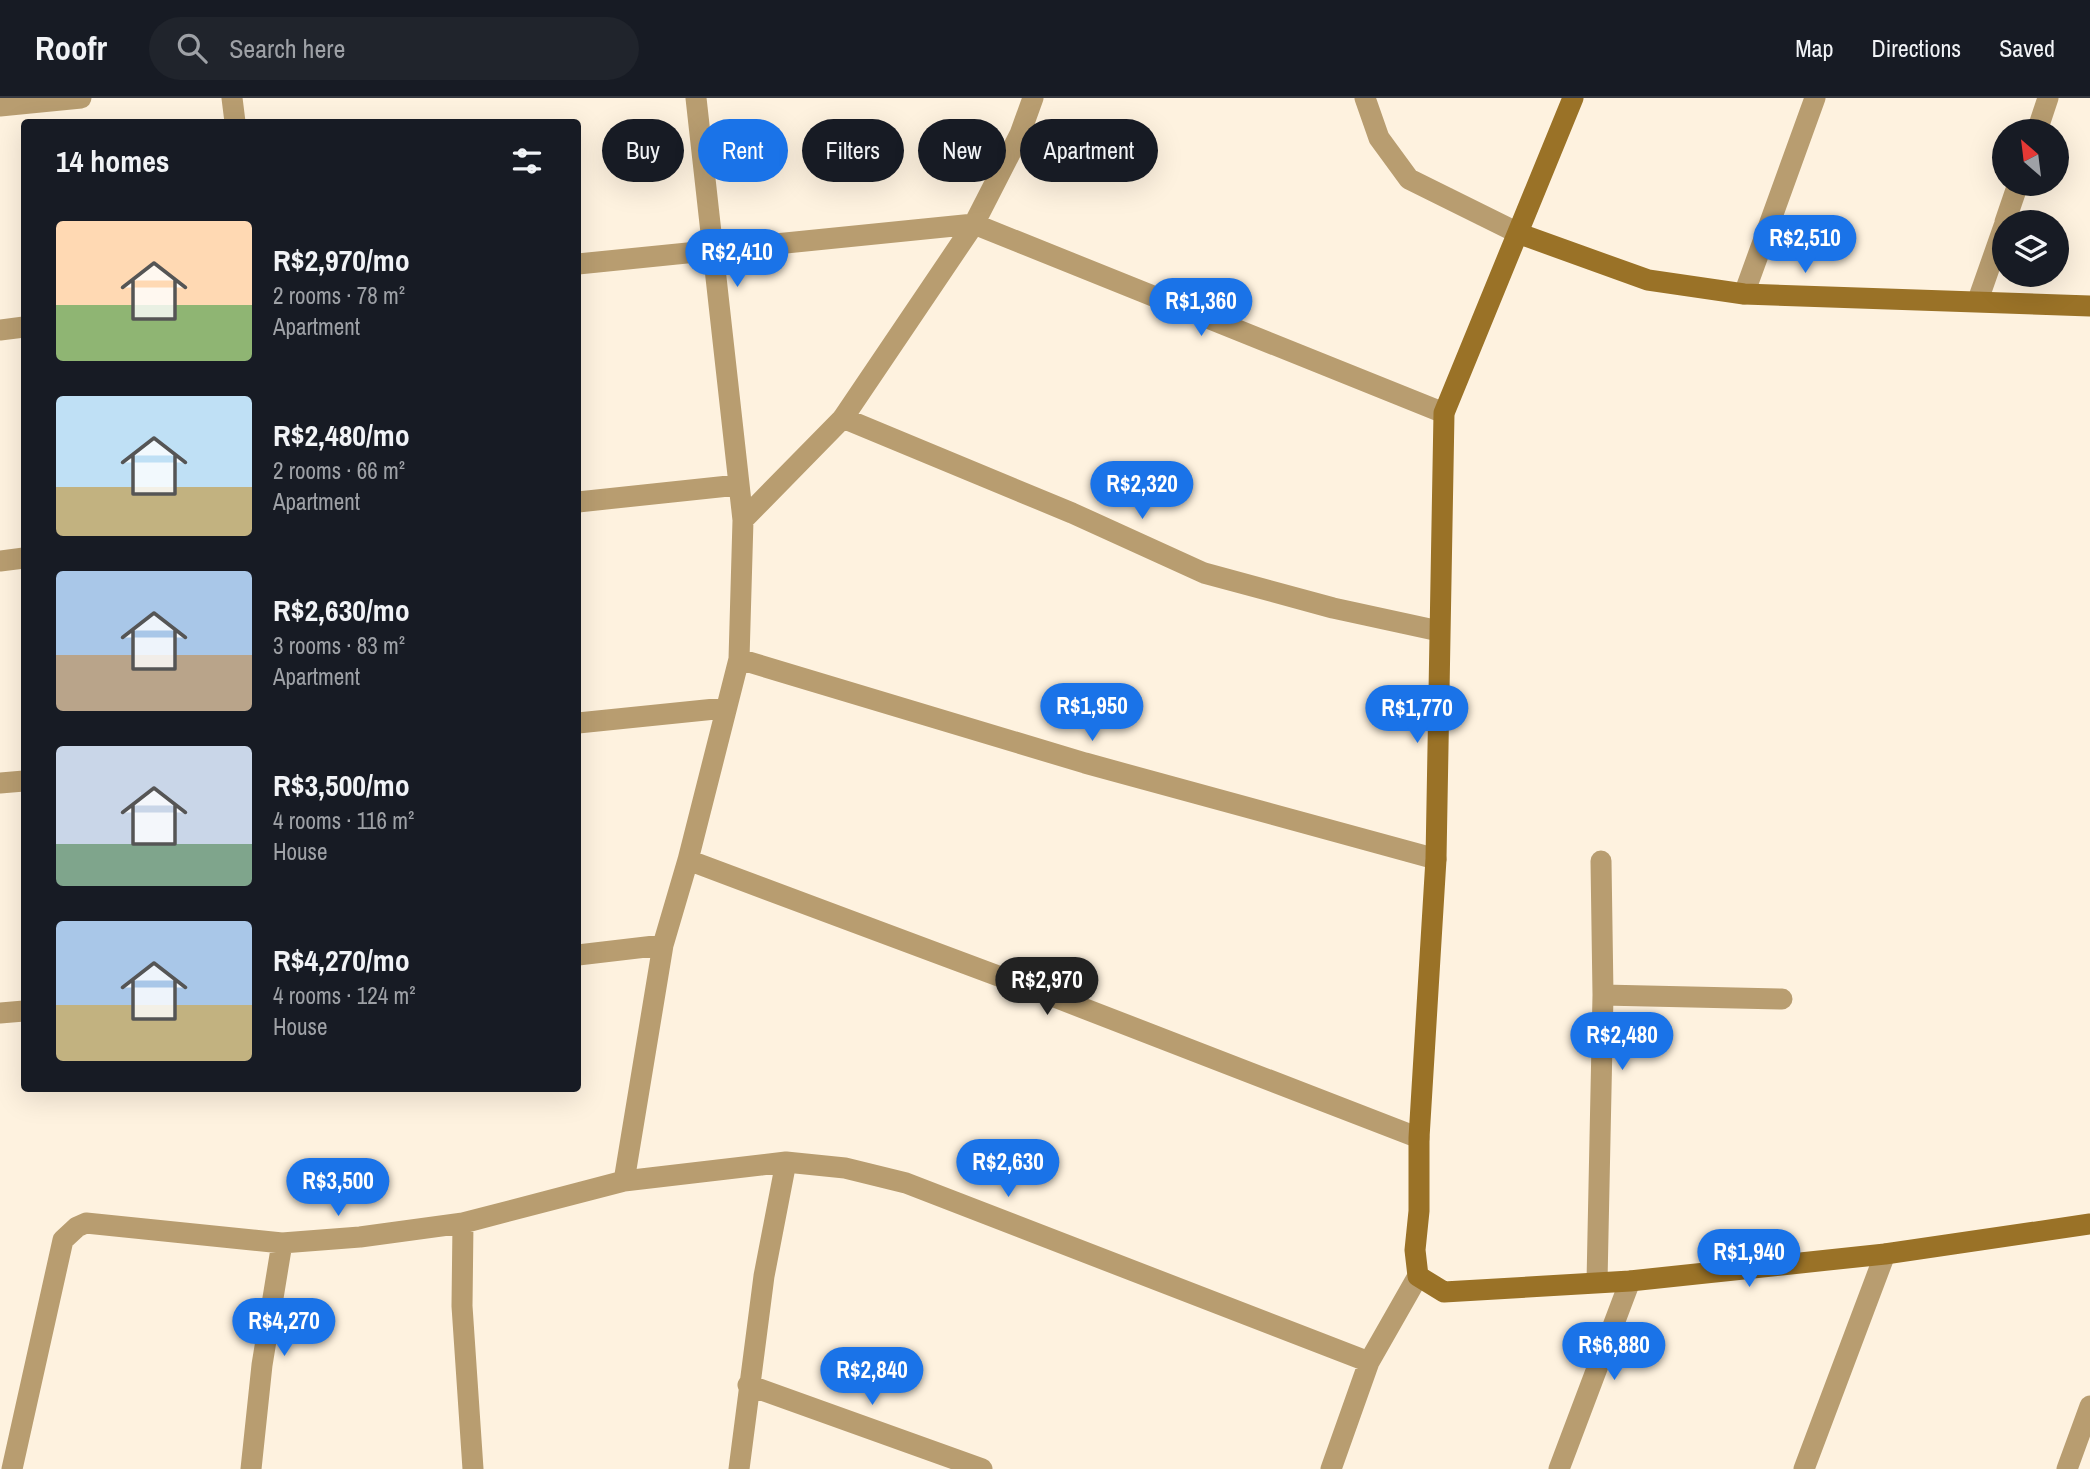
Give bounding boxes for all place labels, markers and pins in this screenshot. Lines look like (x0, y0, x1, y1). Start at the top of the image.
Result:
pin: R$2,510 (1740, 216, 1870, 275)
pin: R$2,410 (672, 230, 802, 289)
pin: R$1,360 (1136, 278, 1266, 338)
pin: R$2,320 (1077, 462, 1207, 521)
pin: R$1,950 (1027, 684, 1157, 743)
pin: R$1,770 (1352, 686, 1482, 745)
pin: R$2,970 (982, 958, 1112, 1017)
pin: R$2,480 (1557, 1012, 1687, 1072)
pin: R$2,630 (943, 1140, 1073, 1199)
pin: R$3,500 (273, 1158, 403, 1218)
pin: R$1,940 (1684, 1230, 1814, 1289)
pin: R$4,270 (219, 1298, 349, 1358)
pin: R$6,880 (1549, 1322, 1679, 1382)
pin: R$2,840 (807, 1348, 937, 1407)

